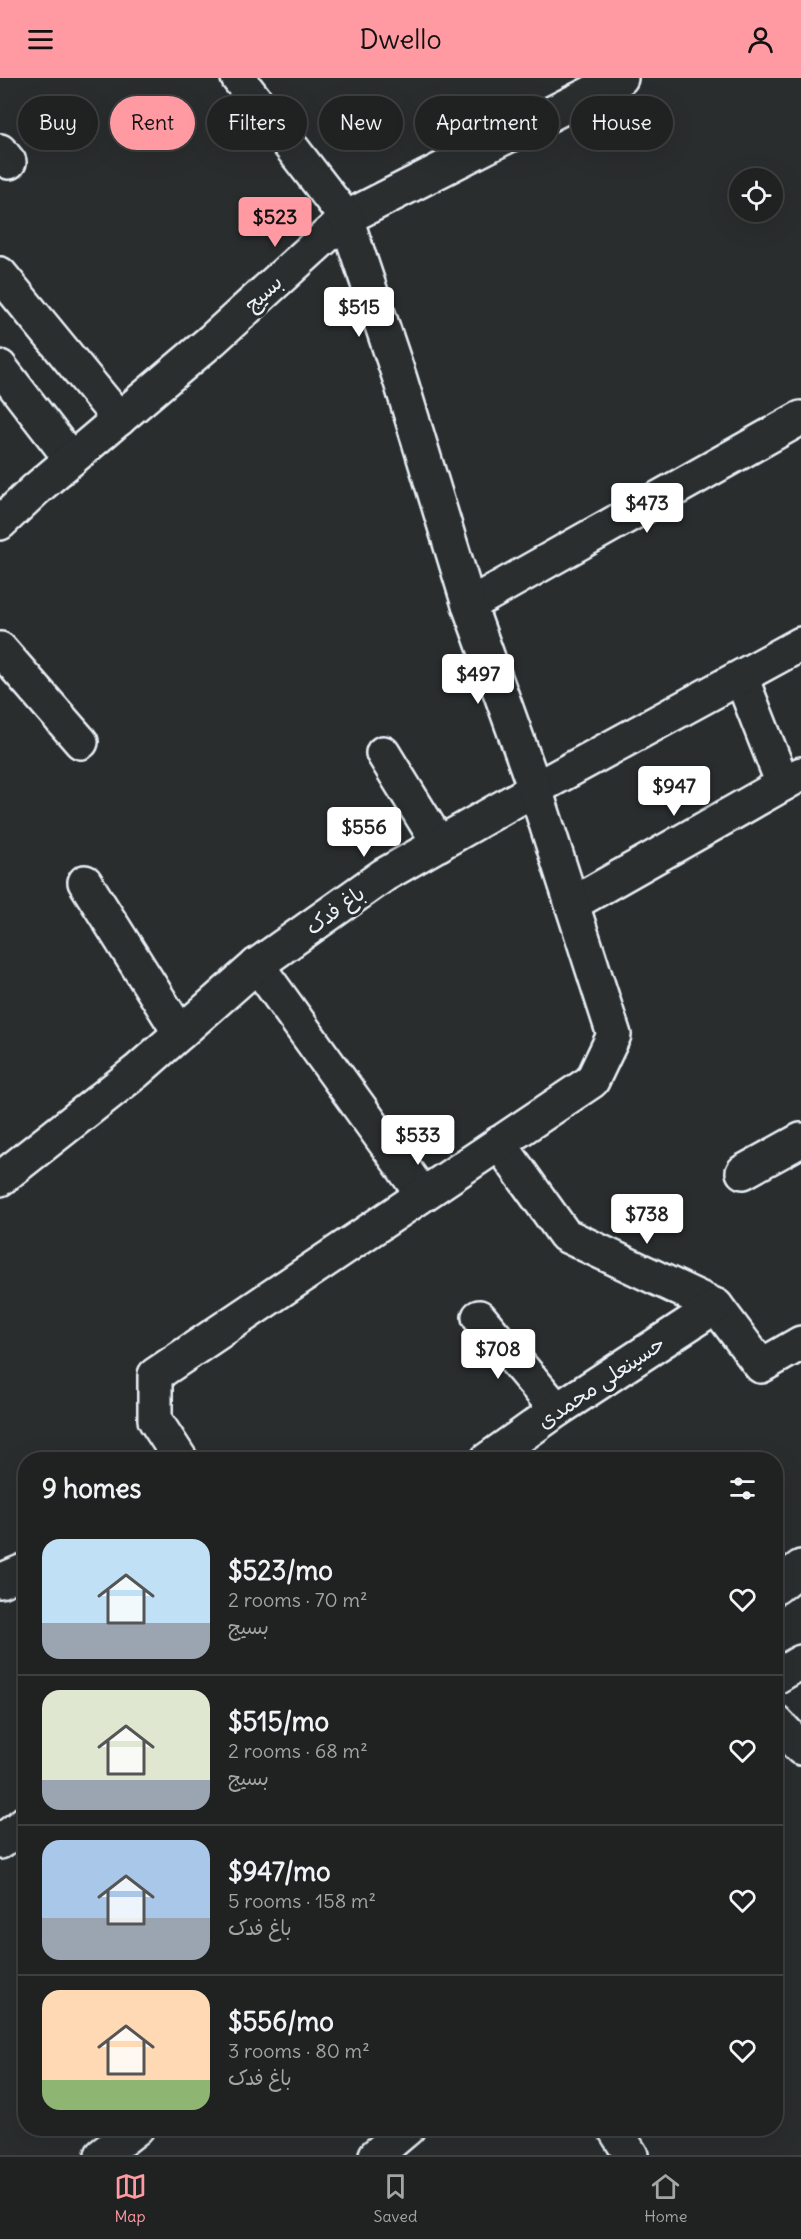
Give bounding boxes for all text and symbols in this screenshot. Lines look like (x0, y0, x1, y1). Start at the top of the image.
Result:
text: Dwello (359, 22, 442, 56)
icon: menu (24, 23, 57, 56)
icon: person (744, 23, 777, 56)
chip: Buy (18, 96, 98, 150)
chip: Rent (110, 96, 195, 150)
chip: Filters (207, 96, 307, 150)
chip: New (319, 96, 403, 150)
chip: Apartment (415, 96, 559, 150)
chip: House (571, 96, 673, 150)
map controls (729, 168, 783, 222)
button: locate (729, 168, 783, 222)
pin: $523 (239, 197, 311, 248)
text: $523 (253, 204, 297, 229)
street label: بسیج (238, 269, 289, 318)
pin: $515 (323, 287, 395, 338)
text: $515 (338, 294, 380, 319)
pin: $473 (611, 483, 683, 534)
text: $473 (625, 490, 669, 515)
pin: $497 (442, 654, 514, 705)
text: $497 (456, 661, 500, 686)
pin: $947 (638, 766, 710, 817)
text: $947 (652, 773, 696, 798)
pin: $556 (328, 807, 400, 858)
text: $556 (341, 814, 387, 839)
street label: باغ فدک (300, 879, 371, 942)
pin: $533 (382, 1115, 454, 1166)
text: $533 (395, 1122, 441, 1147)
pin: $738 (611, 1194, 683, 1245)
text: $738 (625, 1201, 669, 1226)
pin: $708 (462, 1329, 534, 1380)
street label: حسینعلی محمدی (532, 1329, 671, 1435)
text: $708 (475, 1336, 521, 1361)
text: 9 homes (42, 1472, 141, 1505)
icon: filters (726, 1472, 759, 1505)
text: $523/mo (228, 1554, 333, 1587)
icon: home (90, 1563, 162, 1635)
icon: heart (726, 1583, 759, 1616)
text: 2 rooms · 70 m² (228, 1587, 368, 1612)
text: بسیج (228, 1614, 269, 1639)
text: $515/mo (228, 1705, 329, 1738)
icon: home (90, 1714, 162, 1786)
icon: heart (726, 1734, 759, 1767)
text: 2 rooms · 68 m² (228, 1738, 368, 1763)
text: بسیج (228, 1765, 269, 1790)
text: $947/mo (228, 1855, 331, 1888)
icon: home (90, 1864, 162, 1936)
icon: heart (726, 1884, 759, 1917)
text: 5 rooms · 158 m² (228, 1888, 376, 1913)
text: باغ فدک (228, 1915, 292, 1940)
text: $556/mo (228, 2005, 334, 2038)
icon: home (90, 2014, 162, 2086)
icon: heart (726, 2034, 759, 2067)
text: 3 rooms · 80 m² (228, 2038, 370, 2063)
text: باغ فدک (228, 2065, 292, 2090)
tab: Map (114, 2170, 147, 2226)
tab: Saved (374, 2170, 417, 2226)
tab: Home (644, 2170, 687, 2226)

